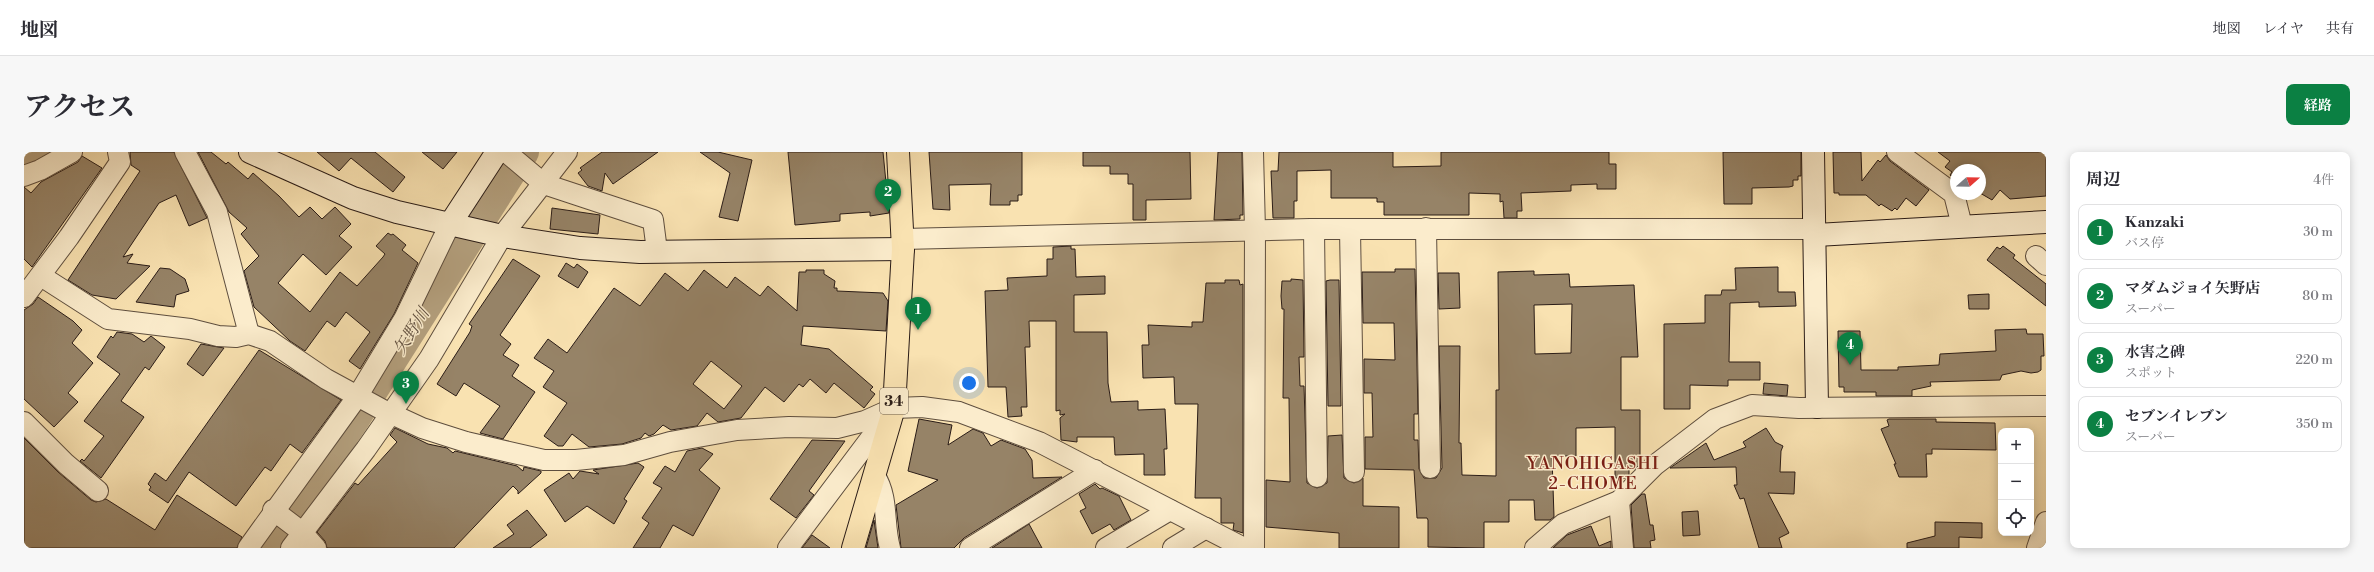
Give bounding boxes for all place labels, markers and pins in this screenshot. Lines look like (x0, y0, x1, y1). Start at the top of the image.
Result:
pin: 2 (875, 179, 901, 212)
pin: 1 (905, 297, 931, 330)
pin: 4 (1837, 332, 1863, 365)
pin: 3 (393, 371, 419, 404)

